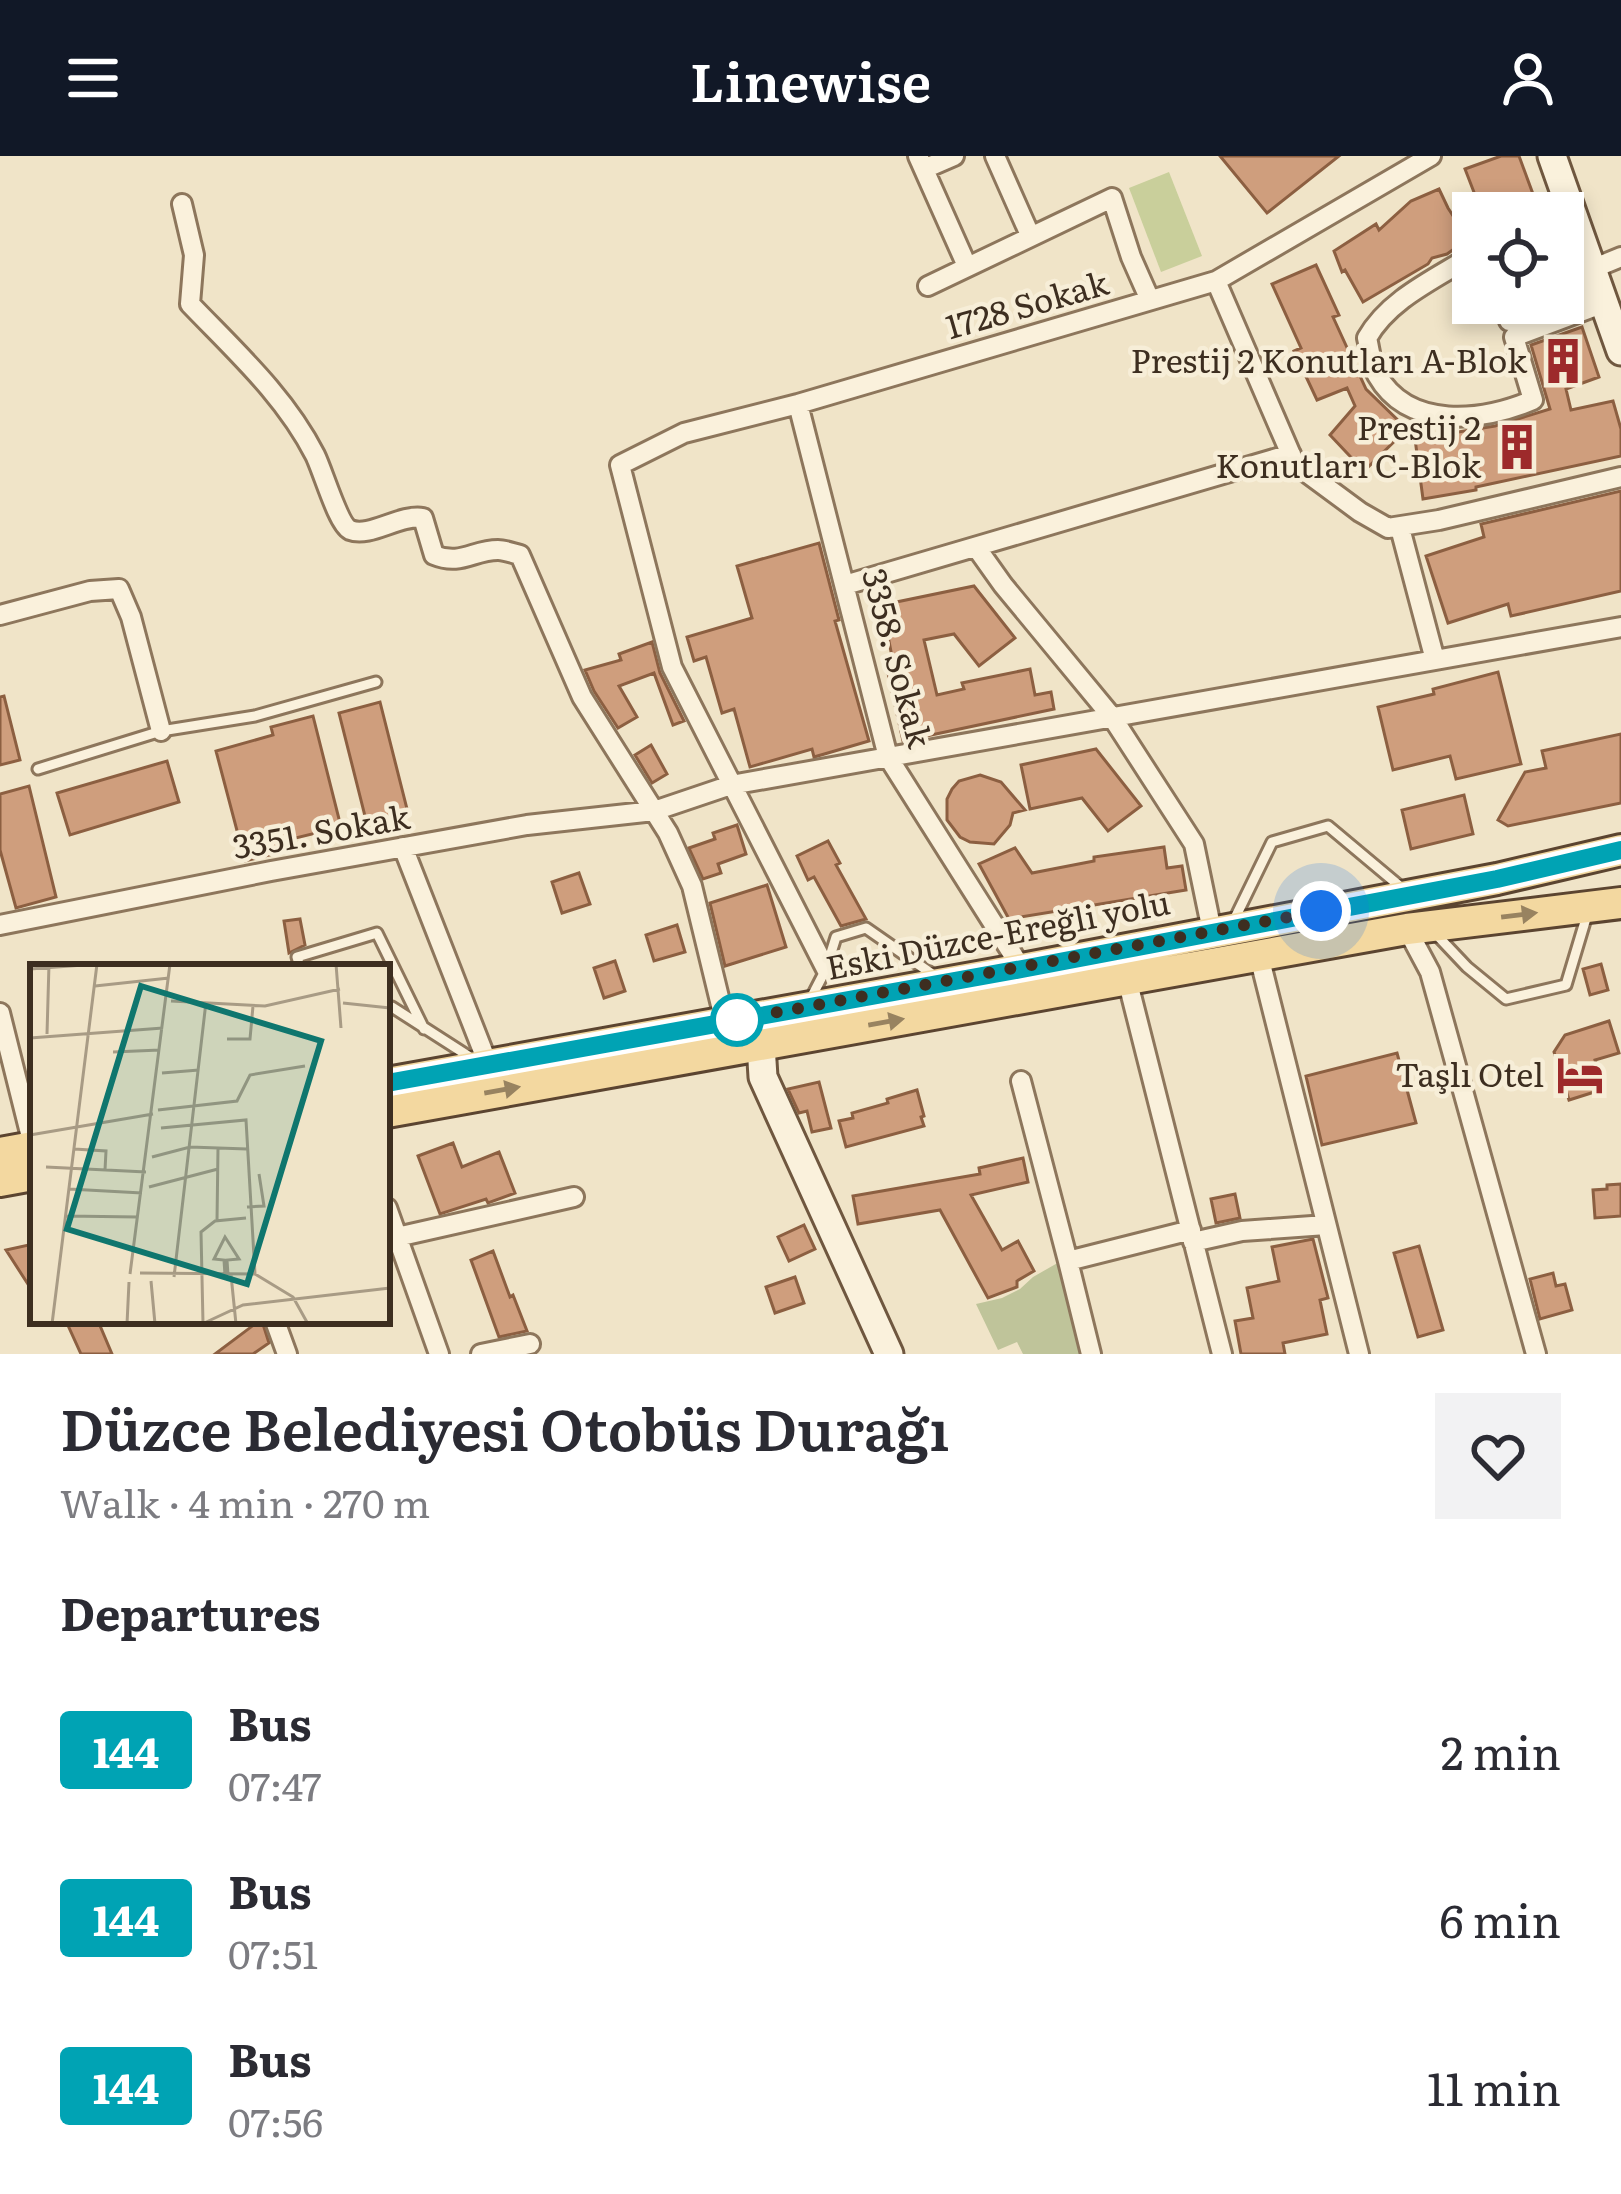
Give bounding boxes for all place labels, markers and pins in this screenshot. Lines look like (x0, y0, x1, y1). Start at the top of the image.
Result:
place label: Prestij 2 Konutları A-Blok (1131, 334, 1528, 383)
building icon: Prestij 2 Konutları A-Blok (1538, 336, 1588, 386)
place label: Prestij 2 Konutları C-Blok (1216, 401, 1482, 488)
building icon: Prestij 2 Konutları C-Blok (1492, 422, 1542, 472)
unlabelled marker (712, 995, 762, 1045)
place label: Taşlı Otel (1395, 1048, 1544, 1097)
hotel icon: Taşlı Otel (1555, 1050, 1605, 1100)

